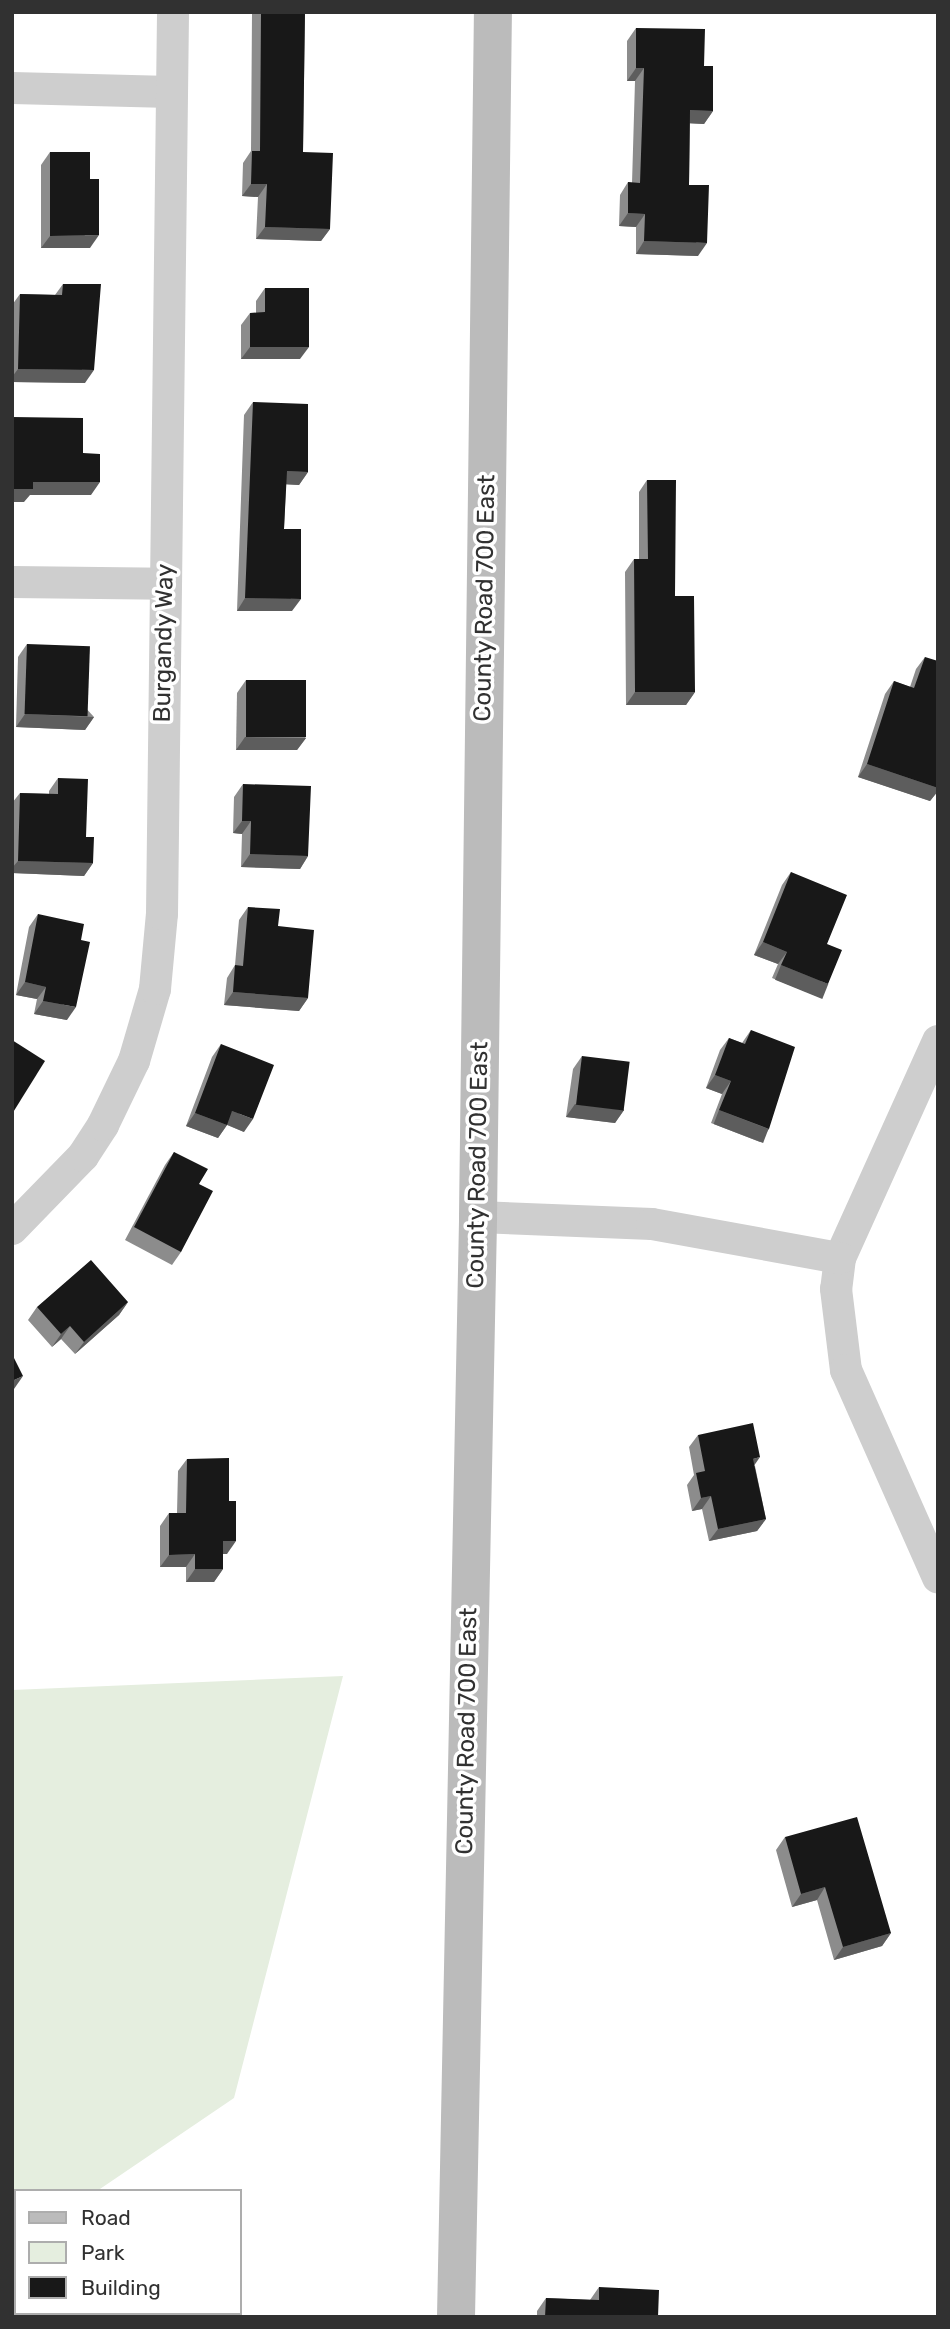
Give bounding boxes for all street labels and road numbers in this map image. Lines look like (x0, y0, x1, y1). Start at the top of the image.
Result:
street label: County Road 700 East (468, 474, 502, 722)
street label: Burgandy Way (148, 563, 180, 723)
street label: County Road 700 East (461, 1041, 495, 1289)
street label: County Road 700 East (450, 1607, 484, 1855)

